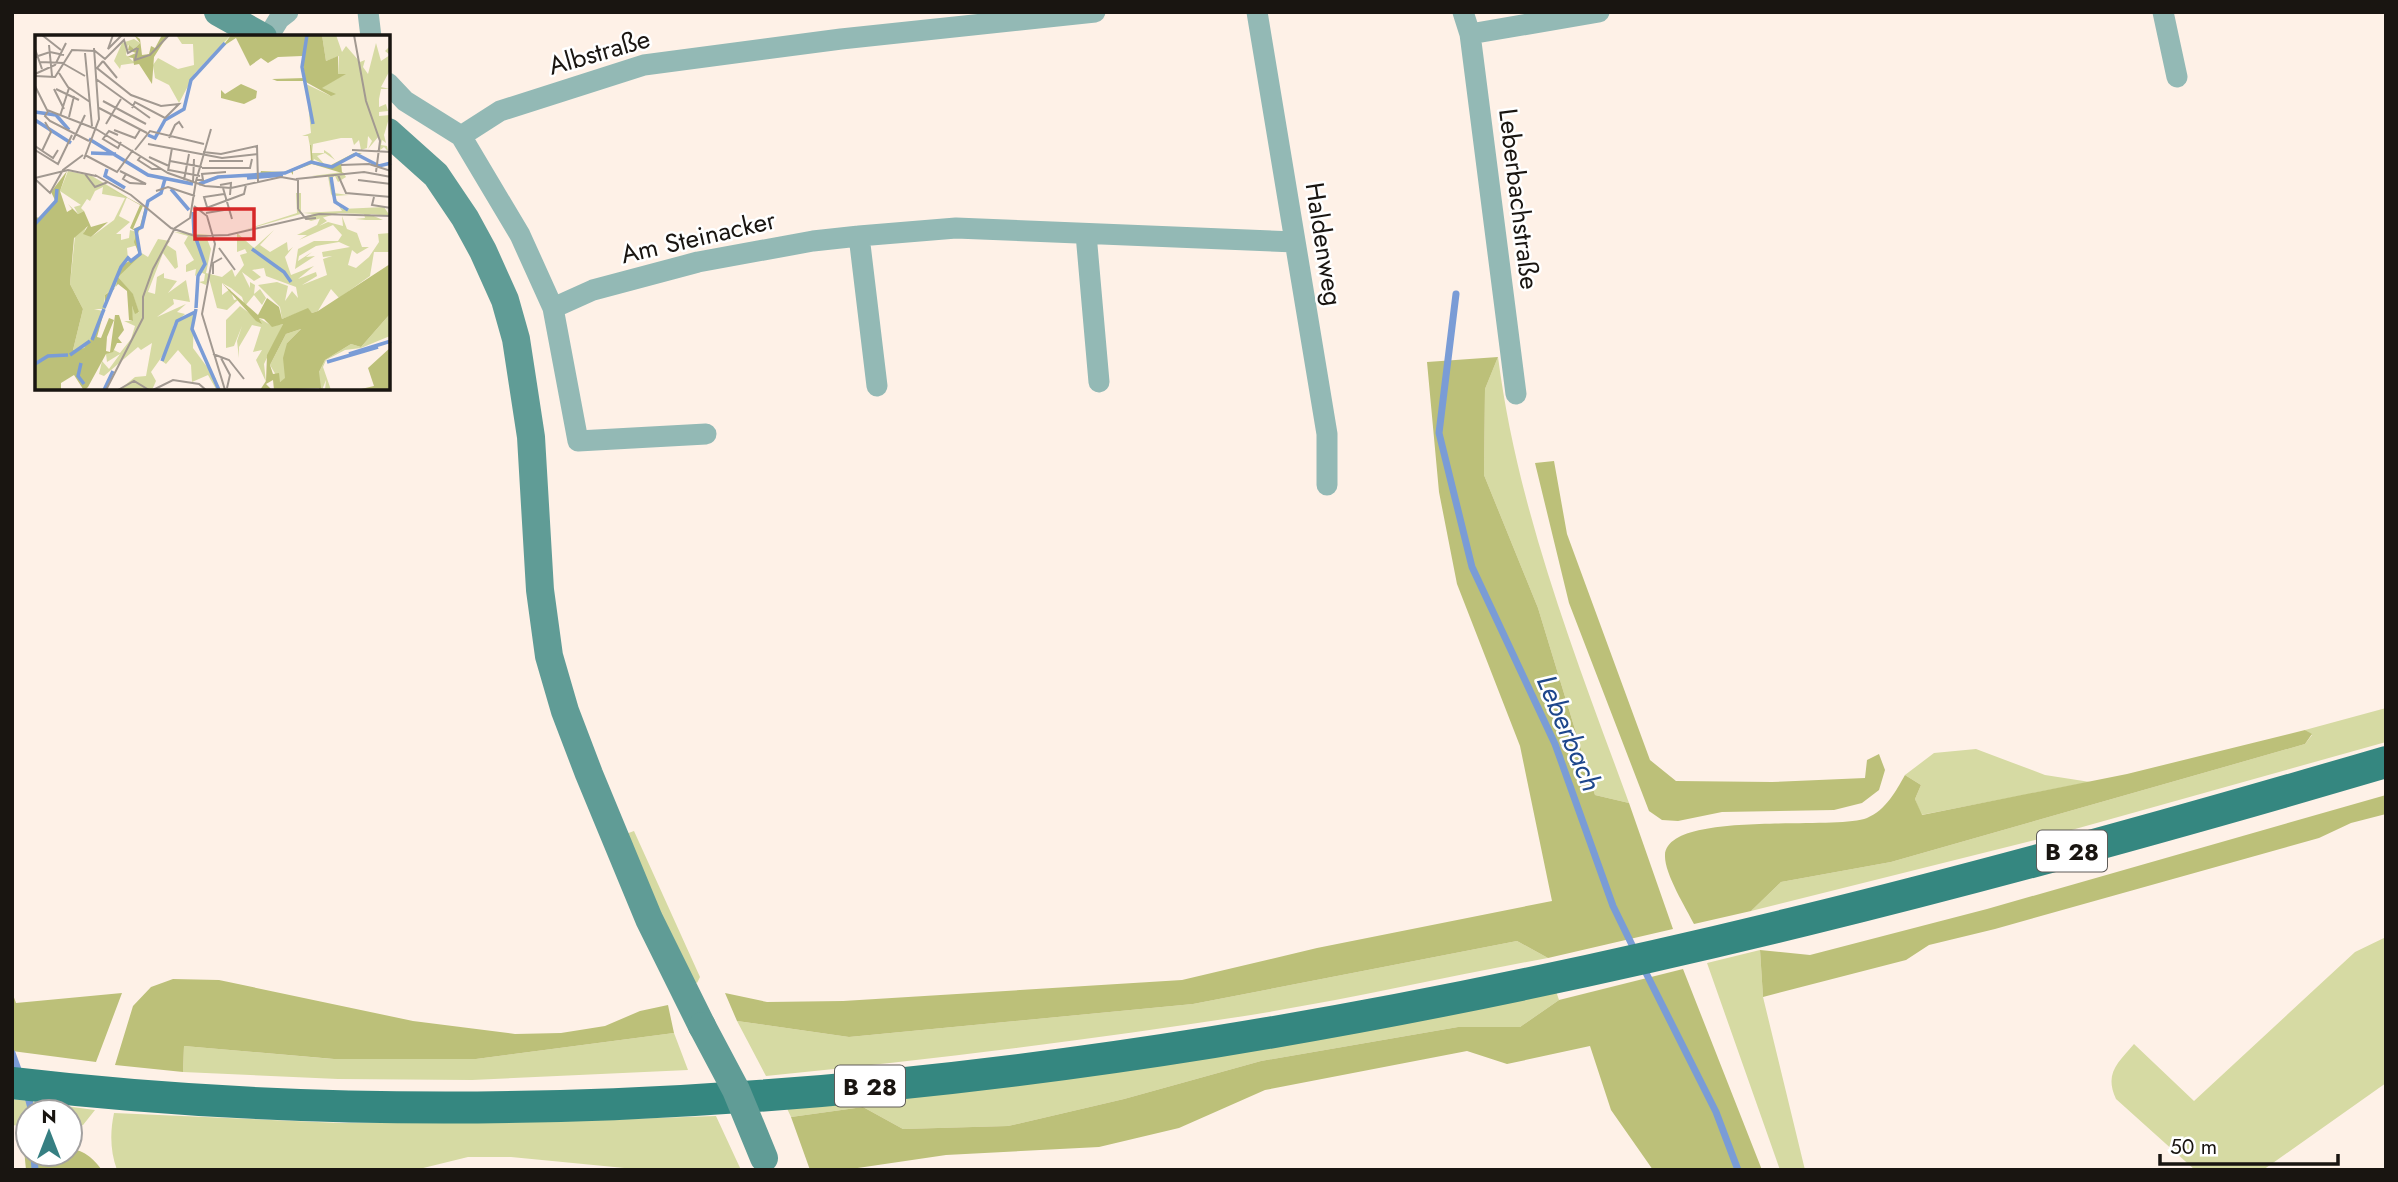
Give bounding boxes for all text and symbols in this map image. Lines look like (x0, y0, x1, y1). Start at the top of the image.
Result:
street label: Albstraße (544, 19, 654, 85)
inset map (35, 35, 390, 390)
street label: Leberbachstraße (1489, 106, 1549, 292)
street label: Haldenweg (1296, 180, 1352, 308)
street label: Am Steinacker (617, 201, 779, 273)
water label: Leberbach (1526, 668, 1612, 798)
road number: B 28 (2037, 830, 2107, 872)
road number: B 28 (835, 1066, 905, 1106)
north arrow (14, 1098, 84, 1168)
text: N (41, 1103, 57, 1130)
scale bar (2160, 1122, 2338, 1166)
text: 50 m (2170, 1132, 2217, 1162)

